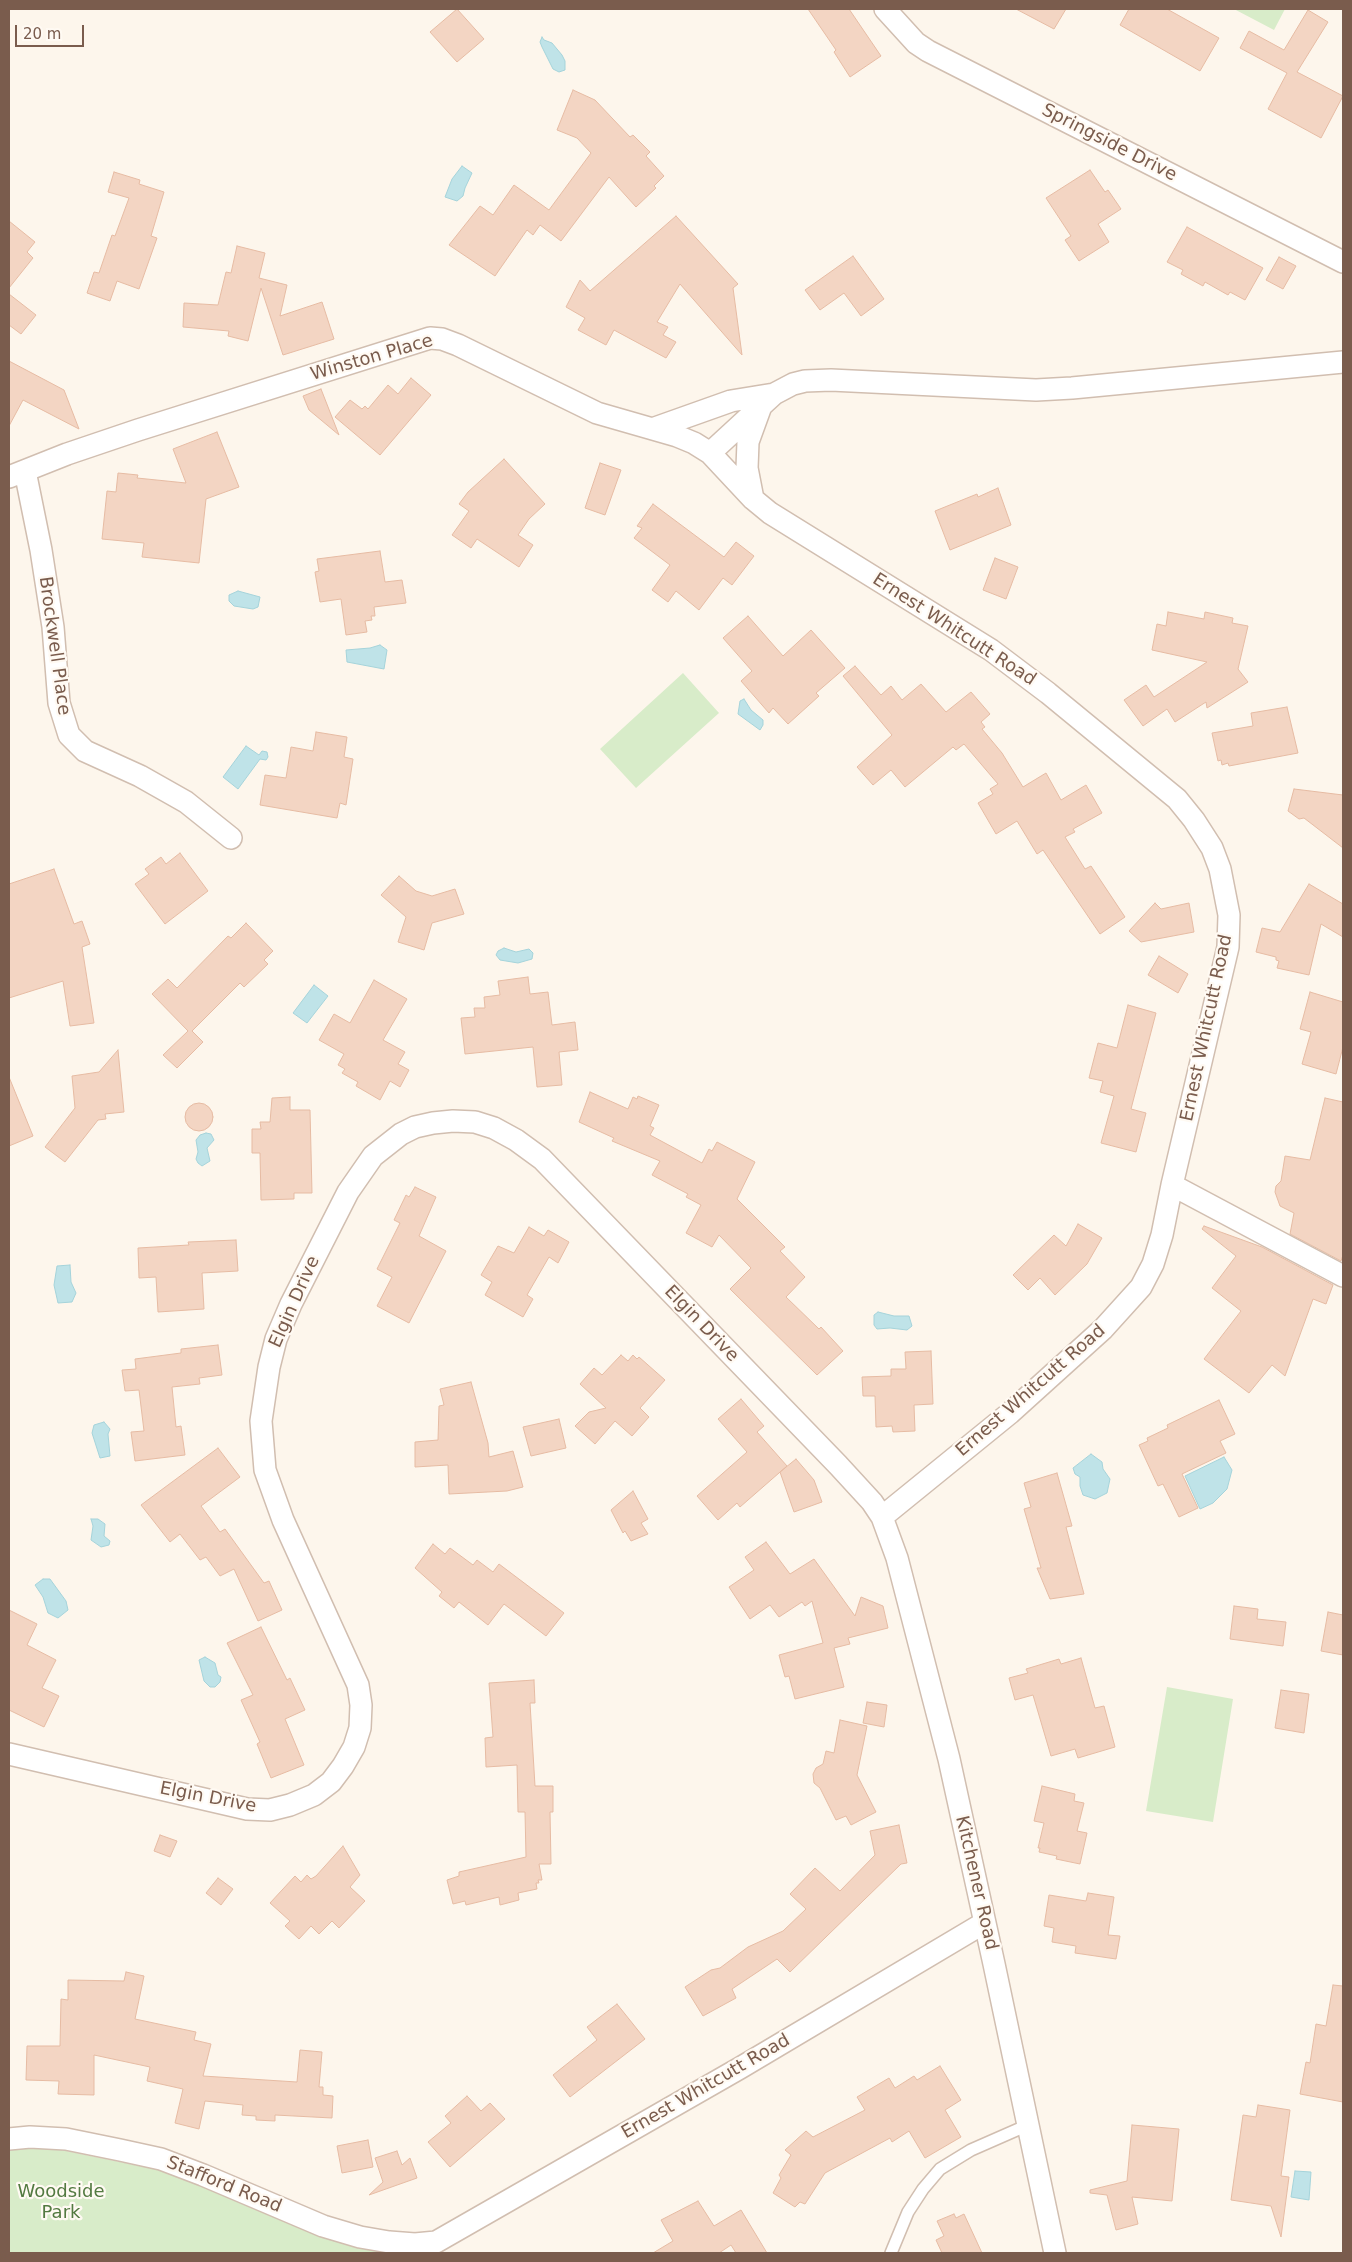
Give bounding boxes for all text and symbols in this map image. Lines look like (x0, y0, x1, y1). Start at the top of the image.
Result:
scale bar (18, 15, 86, 47)
text: 20 m (23, 25, 61, 43)
street label: Springside Drive (1038, 100, 1180, 186)
street label: Winston Place (308, 330, 436, 386)
street label: Ernest Whitcutt Road (868, 569, 1040, 691)
street label: Brockwell Place (34, 575, 74, 717)
street label: Ernest Whitcutt Road (1177, 933, 1237, 1123)
street label: Elgin Drive (265, 1253, 325, 1351)
street label: Elgin Drive (659, 1281, 743, 1367)
street label: Ernest Whitcutt Road (952, 1320, 1110, 1462)
street label: Elgin Drive (158, 1778, 258, 1818)
street label: Kitchener Road (950, 1814, 1002, 1952)
street label: Ernest Whitcutt Road (618, 2030, 794, 2144)
street label: Stafford Road (163, 2152, 285, 2218)
park label: Woodside Park (17, 2181, 105, 2224)

